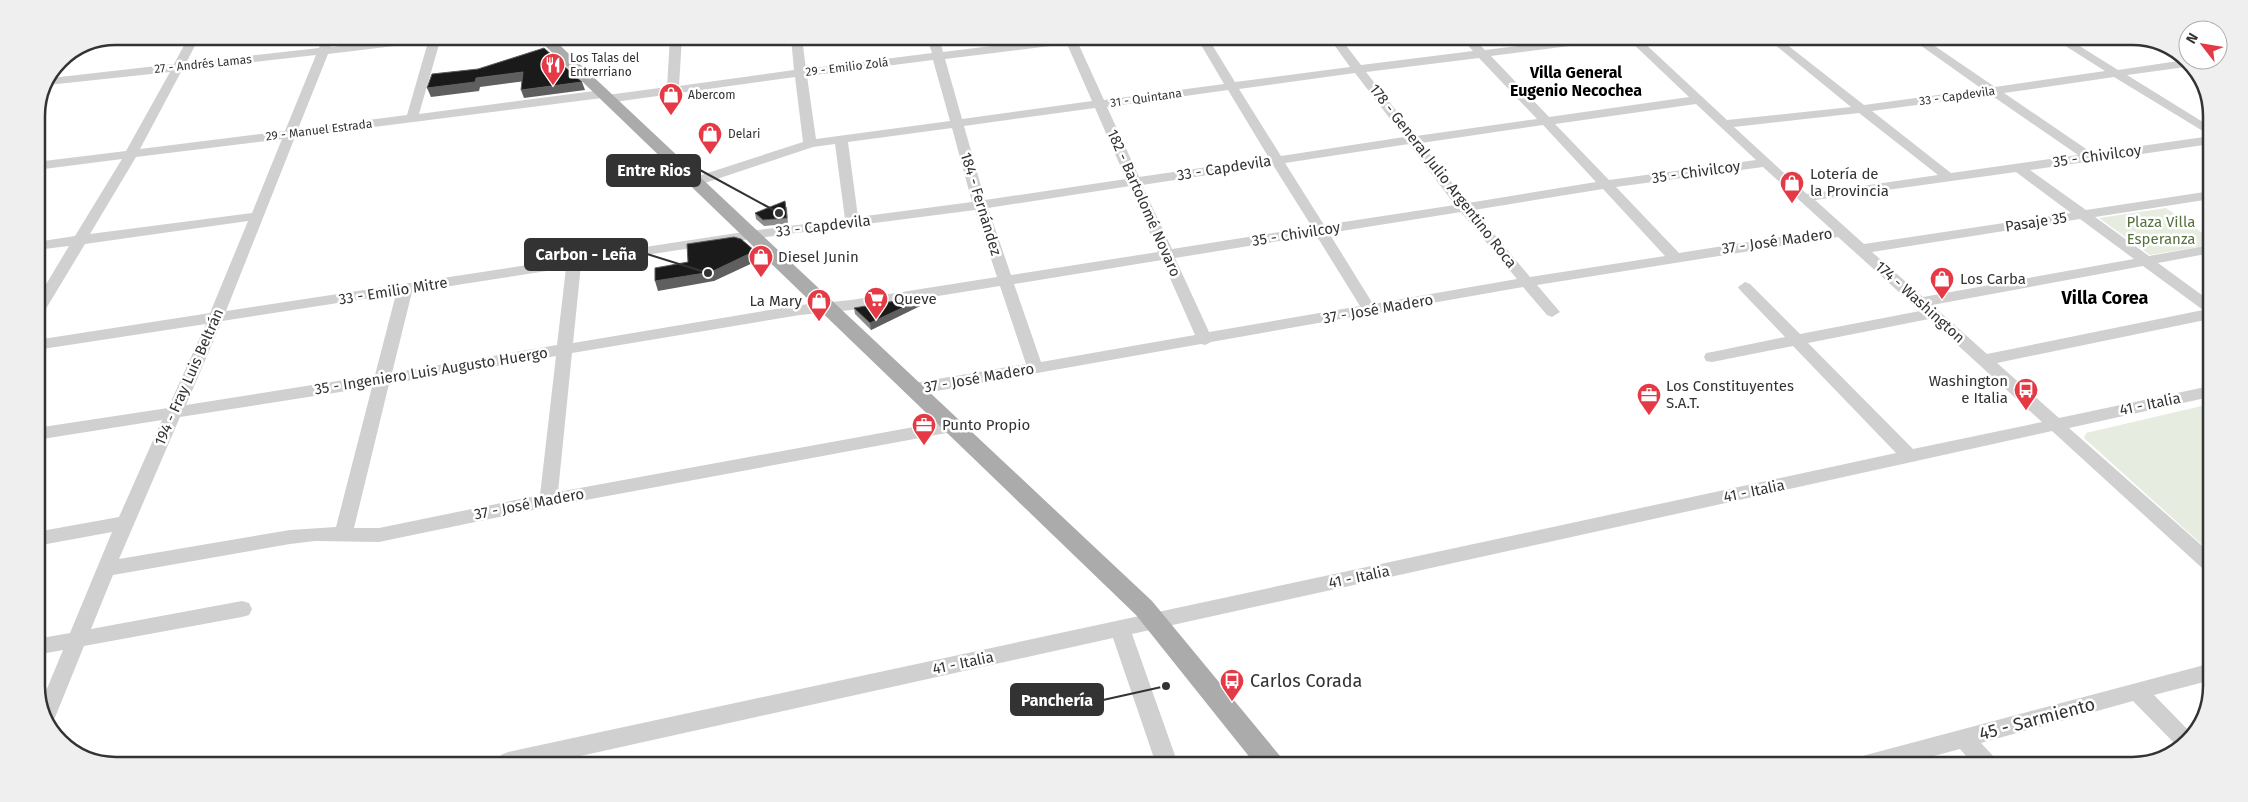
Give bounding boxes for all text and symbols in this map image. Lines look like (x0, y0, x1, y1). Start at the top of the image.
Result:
north arrow (2178, 20, 2228, 70)
text: N (2183, 30, 2202, 47)
place label: Los Talas del Entrerriano (570, 51, 640, 79)
street label: 27 - Andrés Lamas (154, 52, 253, 76)
restaurant icon: Los Talas del Entrerriano (540, 52, 566, 86)
street label: 29 - Emilio Zolá (805, 55, 889, 79)
district label: Villa General Eugenio Necochea (1510, 63, 1642, 100)
street label: 178 - General Julio Argentino Roca (1366, 80, 1520, 272)
shop icon: Abercom (658, 82, 684, 116)
street label: 33 - Capdevila (1918, 84, 1996, 108)
street label: 31 - Quintana (1109, 86, 1183, 110)
place label: Abercom (688, 88, 736, 102)
street label: 29 - Manuel Estrada (265, 117, 373, 143)
shop icon: Delari (697, 121, 723, 155)
street label: 182 - Bartolomé Novaro (1103, 126, 1185, 280)
place label: Delari (728, 127, 760, 141)
street label: 35 - Chivilcoy (2052, 141, 2143, 171)
street label: 184 - Fernández (957, 150, 1005, 258)
street label: 33 - Capdevila (1175, 152, 1273, 184)
callout: Entre Rios (607, 155, 700, 186)
street label: 35 - Chivilcoy (1651, 157, 1742, 187)
text: Entre Rios (617, 161, 691, 180)
place label: Lotería de la Provincia (1810, 165, 1889, 200)
shop icon: Lotería de la Provincia (1779, 170, 1805, 204)
street label: Pasaje 35 (2004, 208, 2068, 236)
street label: 33 - Capdevila (775, 211, 871, 241)
park label: Plaza Villa Esperanza (2127, 213, 2195, 248)
street label: 35 - Chivilcoy (1251, 218, 1342, 250)
street label: 37 - José Madero (1720, 224, 1834, 258)
callout: Carbon - Leña (525, 239, 647, 270)
shop icon: Diesel Junin (748, 244, 774, 278)
text: Carbon - Leña (535, 245, 637, 264)
place label: Diesel Junin (778, 248, 859, 266)
street label: 174 - Washington (1872, 257, 1968, 347)
shop icon: Los Carba (1929, 266, 1955, 300)
place label: Los Carba (1960, 270, 2026, 288)
street label: 33 - Emilio Mitre (337, 273, 449, 309)
supermarket icon: Queve (863, 286, 889, 320)
district label: Villa Corea (2061, 287, 2149, 309)
shop icon: La Mary (806, 288, 832, 322)
place label: Queve (894, 290, 937, 308)
street label: 37 - José Madero (1321, 290, 1435, 328)
place label: La Mary (750, 292, 803, 310)
street label: 194 - Fray Luis Beltrán (151, 306, 227, 448)
street label: 35 - Ingeniero Luis Augusto Huergo (313, 344, 549, 398)
street label: 37 - José Madero (922, 359, 1036, 397)
place label: Washington e Italia (1929, 372, 2008, 407)
place label: Los Constituyentes S.A.T. (1666, 377, 1794, 412)
bus stop icon: Washington e Italia (2013, 377, 2039, 411)
office icon: Los Constituyentes S.A.T. (1636, 382, 1662, 416)
street label: 41 - Italia (2118, 389, 2182, 419)
office icon: Punto Propio (911, 412, 937, 446)
place label: Punto Propio (942, 416, 1030, 434)
street label: 41 - Italia (1722, 476, 1786, 506)
street label: 37 - José Madero (472, 485, 586, 523)
street label: 41 - Italia (1327, 562, 1391, 592)
street label: 41 - Italia (931, 648, 995, 678)
bus stop icon: Carlos Corada (1219, 668, 1245, 702)
place label: Carlos Corada (1250, 670, 1362, 692)
callout: Panchería (1011, 684, 1103, 715)
text: Panchería (1021, 691, 1093, 710)
street label: 45 - Sarmiento (1977, 693, 2097, 745)

